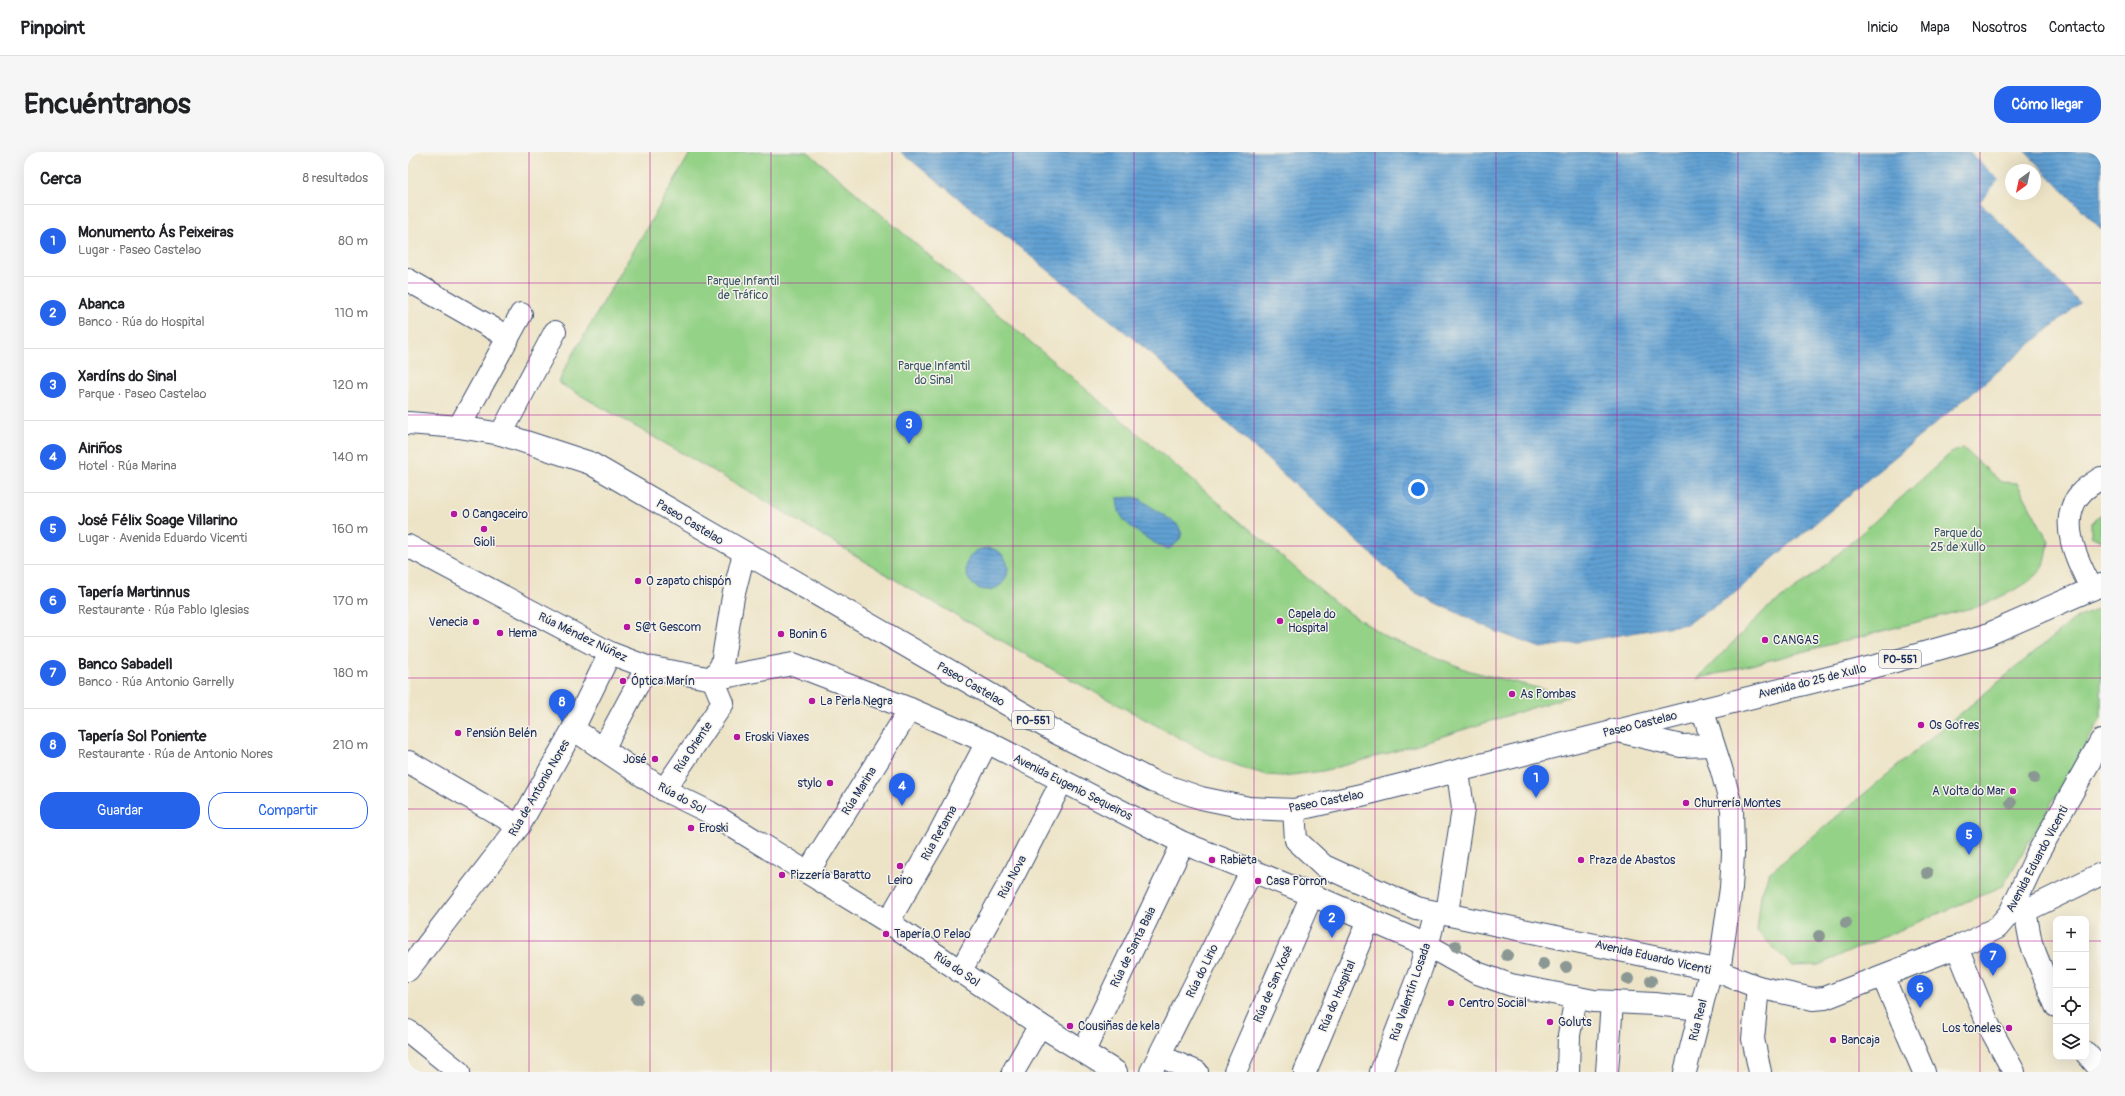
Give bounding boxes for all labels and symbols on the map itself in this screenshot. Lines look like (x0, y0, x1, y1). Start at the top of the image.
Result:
north arrow (2005, 164, 2041, 200)
park label: Parque Infantil de Tráfico (707, 274, 779, 303)
park label: Parque Infantil do Sinal (898, 359, 970, 388)
pin: 3 (896, 411, 922, 444)
your location (1408, 479, 1428, 499)
street label: Paseo Castelao (653, 496, 727, 549)
place label: O Cangaceiro (462, 507, 528, 522)
marker: O Cangaceiro (449, 509, 459, 519)
marker: Gioli (479, 524, 489, 534)
park label: Parque do 25 de Xullo (1930, 526, 1986, 555)
place label: Gioli (473, 535, 495, 550)
place label: O zapato chispón (646, 574, 731, 589)
marker: O zapato chispón (633, 576, 643, 586)
place label: Capela do Hospital (1288, 607, 1336, 636)
street label: Rúa Méndez Núñez (536, 609, 630, 666)
place label: Venecia (429, 615, 468, 630)
marker: Capela do Hospital (1275, 616, 1285, 626)
marker: Venecia (471, 617, 481, 627)
place label: S@t Gescom (635, 620, 701, 635)
marker: S@t Gescom (622, 622, 632, 632)
place label: Hema (508, 626, 538, 641)
place label: Bonin 6 (789, 627, 827, 642)
marker: Hema (495, 628, 505, 638)
marker: Bonin 6 (776, 629, 786, 639)
place label: CANGAS (1773, 633, 1819, 648)
marker: CANGAS (1760, 635, 1770, 645)
road number: PO-551 (1879, 650, 1921, 668)
street label: Paseo Castelao (934, 659, 1008, 710)
street label: Avenida do 25 de Xullo (1756, 661, 1868, 702)
place label: Óptica Marín (631, 673, 695, 689)
marker: Óptica Marín (618, 676, 628, 686)
place label: As Pombas (1520, 687, 1577, 702)
pin: 8 (549, 689, 575, 722)
marker: As Pombas (1507, 689, 1517, 699)
place label: La Perla Negra (820, 694, 893, 709)
marker: La Perla Negra (807, 696, 817, 706)
street label: Paseo Castelao (1601, 708, 1679, 741)
road number: PO-551 (1012, 711, 1054, 729)
place label: Os Gofres (1929, 718, 1980, 733)
street label: Rúa Oriente (671, 719, 716, 776)
marker: Os Gofres (1916, 720, 1926, 730)
place label: Pensión Belén (466, 726, 537, 741)
marker: Pensión Belén (453, 728, 463, 738)
place label: Eroski Viaxes (745, 730, 810, 745)
marker: Eroski Viaxes (732, 732, 742, 742)
street label: Rúa de Antonio Nores (506, 737, 574, 839)
street label: Avenida Eugenio Sequeiros (1011, 751, 1135, 824)
place label: José (623, 752, 647, 767)
marker: José (650, 754, 660, 764)
street label: Rúa Marina (839, 764, 880, 818)
pin: 1 (1523, 765, 1549, 798)
pin: 4 (889, 773, 915, 806)
place label: stylo (797, 776, 823, 791)
marker: stylo (825, 778, 835, 788)
street label: Rúa do Sol (655, 780, 709, 817)
place label: A Volta do Mar (1932, 784, 2006, 799)
marker: A Volta do Mar (2008, 786, 2018, 796)
street label: Paseo Castelao (1287, 787, 1365, 816)
place label: Churrería Montes (1694, 796, 1782, 811)
marker: Churrería Montes (1681, 798, 1691, 808)
street label: Rúa Retama (918, 803, 961, 863)
street label: Avenida Eduardo Vicenti (2003, 803, 2072, 915)
place label: Eroski (699, 821, 728, 836)
pin: 5 (1956, 822, 1982, 855)
marker: Eroski (686, 823, 696, 833)
street label: Rúa Nova (995, 853, 1030, 901)
place label: Rabieta (1220, 853, 1257, 868)
place label: Praza de Abastos (1589, 853, 1676, 868)
marker: Rabieta (1207, 855, 1217, 865)
marker: Praza de Abastos (1576, 855, 1586, 865)
marker: Leiro (895, 861, 905, 871)
place label: Pizzería Baratto (790, 868, 872, 883)
marker: Pizzería Baratto (777, 870, 787, 880)
place label: Leiro (887, 873, 913, 888)
place label: Casa Porron (1266, 874, 1327, 889)
marker: Casa Porron (1253, 876, 1263, 886)
street label: Rúa de Santa Baia (1107, 904, 1160, 990)
pin: 2 (1319, 905, 1345, 938)
place label: Tapería O Pelao (894, 927, 971, 942)
marker: Tapería O Pelao (881, 929, 891, 939)
street label: Avenida Eduardo Vicenti (1594, 937, 1712, 978)
street label: Rúa do Lirio (1183, 941, 1222, 1000)
street label: Rúa Valentín Losada (1387, 941, 1434, 1043)
street label: Rúa de San Xosé (1250, 943, 1296, 1025)
pin: 7 (1980, 943, 2006, 976)
street label: Rúa do Sol (931, 949, 983, 990)
street label: Rúa do Hospital (1316, 958, 1359, 1034)
pin: 6 (1907, 975, 1933, 1008)
place label: Centro Social (1459, 996, 1527, 1011)
street label: Rúa Real (1686, 997, 1711, 1043)
marker: Centro Social (1446, 998, 1456, 1008)
place label: Goluts (1558, 1015, 1592, 1030)
marker: Goluts (1545, 1017, 1555, 1027)
place label: Cousiñas de kela (1078, 1019, 1160, 1034)
marker: Cousiñas de kela (1065, 1021, 1075, 1031)
place label: Los toneles (1942, 1021, 2002, 1036)
marker: Los toneles (2004, 1023, 2014, 1033)
place label: Bancaja (1841, 1033, 1880, 1048)
marker: Bancaja (1828, 1035, 1838, 1045)

